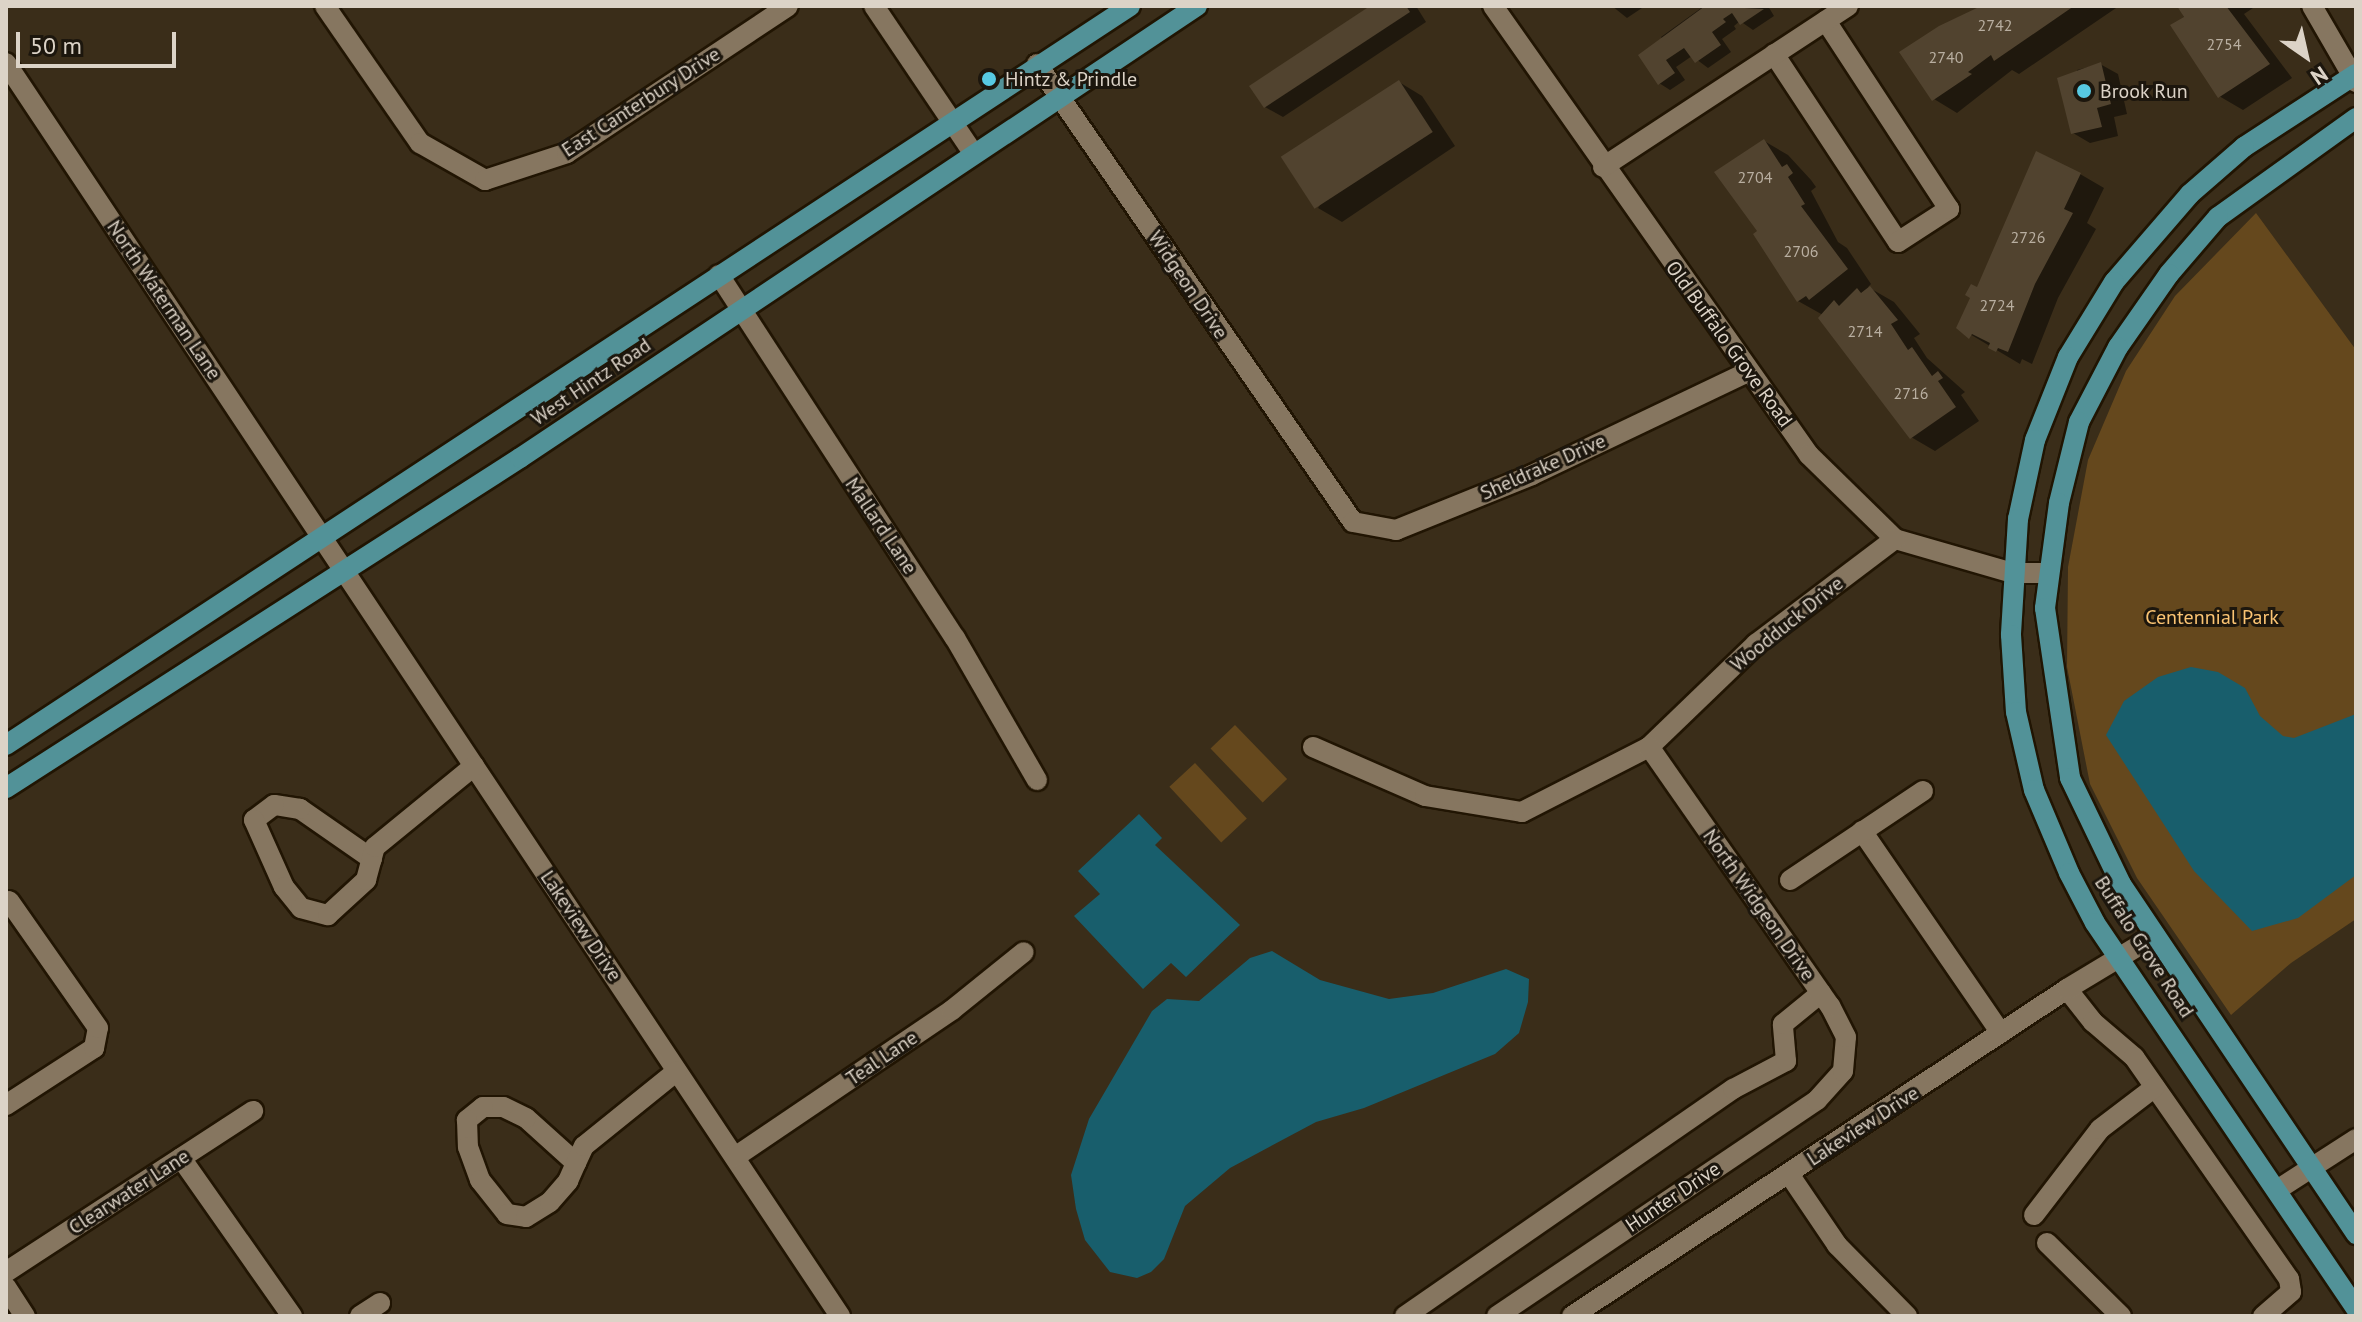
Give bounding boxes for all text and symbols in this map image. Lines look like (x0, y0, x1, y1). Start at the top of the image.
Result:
house number: 2742 (1978, 15, 2012, 35)
scale bar (20, 16, 180, 66)
north arrow (2266, 16, 2346, 96)
text: 50 m (30, 30, 82, 61)
house number: 2754 (2207, 34, 2241, 54)
street label: East Canterbury Drive (557, 42, 725, 162)
house number: 2740 (1929, 47, 1963, 67)
text: N (2306, 60, 2333, 92)
place label: Hintz & Prindle (1005, 67, 1138, 91)
marker: Hintz & Prindle (980, 70, 998, 88)
place label: Brook Run (2100, 79, 2188, 103)
marker: Brook Run (2075, 82, 2093, 100)
house number: 2704 (1738, 167, 1772, 187)
street label: North Waterman Lane (102, 216, 226, 384)
street label: Widgeon Drive (1143, 226, 1233, 344)
house number: 2726 (2011, 227, 2045, 247)
house number: 2706 (1784, 241, 1818, 261)
street label: Old Buffalo Grove Road (1661, 256, 1797, 432)
house number: 2724 (1980, 295, 2014, 315)
house number: 2714 (1848, 321, 1882, 341)
street label: West Hintz Road (526, 333, 656, 431)
house number: 2716 (1894, 383, 1928, 403)
street label: Sheldrake Drive (1477, 429, 1609, 505)
street label: Mallard Lane (840, 473, 922, 579)
street label: Woodduck Drive (1726, 571, 1848, 677)
park label: Centennial Park (2145, 605, 2279, 629)
street label: North Widgeon Drive (1698, 824, 1820, 986)
street label: Lakeview Drive (535, 866, 627, 986)
street label: Buffalo Grove Road (2089, 872, 2199, 1022)
street label: Teal Lane (842, 1025, 922, 1091)
street label: Lakeview Drive (1802, 1081, 1924, 1171)
street label: Clearwater Lane (64, 1144, 194, 1240)
street label: Hunter Drive (1621, 1157, 1725, 1237)

